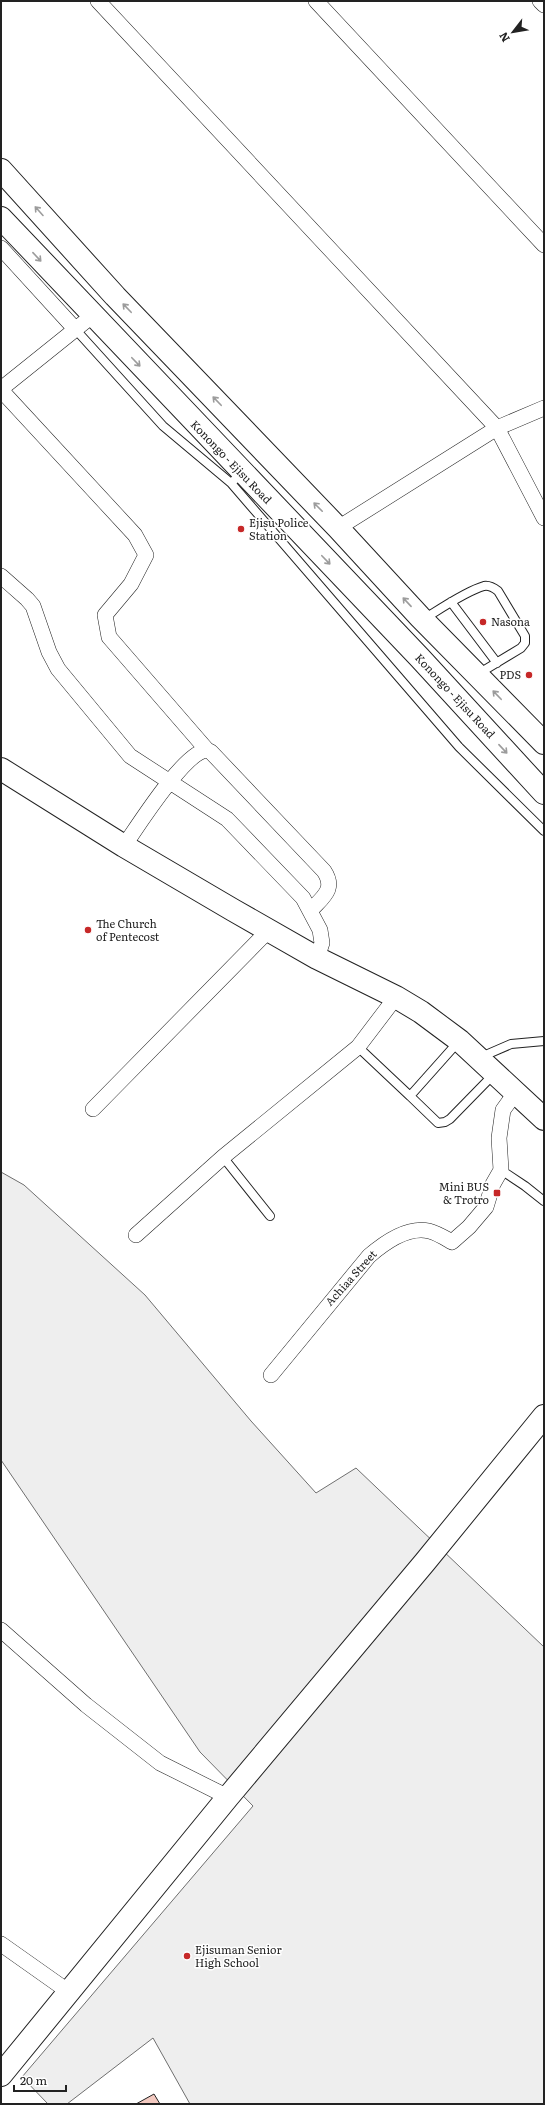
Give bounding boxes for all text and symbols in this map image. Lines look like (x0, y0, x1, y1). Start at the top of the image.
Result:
north arrow (493, 12, 533, 52)
text: N (494, 30, 513, 46)
one-way arrow (35, 207, 44, 217)
one-way arrow (32, 252, 42, 262)
one-way arrow (122, 302, 131, 313)
one-way arrow (131, 357, 141, 367)
one-way arrow (212, 396, 222, 406)
street label: Konongo - Ejisu Road (187, 416, 276, 507)
one-way arrow (313, 502, 323, 512)
place label: Ejisu Police Station (249, 514, 309, 543)
marker: Ejisu Police Station (236, 524, 246, 534)
one-way arrow (321, 555, 331, 565)
one-way arrow (402, 597, 412, 607)
place label: Nasona (491, 613, 530, 629)
marker: Nasona (478, 617, 488, 627)
street label: Konongo - Ejisu Road (412, 649, 500, 741)
place label: PDS (499, 666, 521, 682)
marker: PDS (524, 670, 534, 680)
one-way arrow (492, 690, 502, 700)
one-way arrow (499, 743, 508, 754)
place label: The Church of Pentecost (96, 915, 160, 944)
marker: The Church of Pentecost (83, 925, 93, 935)
place label: Mini BUS & Trotro (439, 1178, 489, 1207)
marker: Mini BUS & Trotro (492, 1188, 502, 1198)
street label: Achiaa Street (321, 1246, 380, 1309)
place label: Ejisuman Senior High School (195, 1941, 282, 1970)
marker: Ejisuman Senior High School (182, 1951, 192, 1961)
scale bar (14, 2067, 66, 2093)
text: 20 m (20, 2071, 47, 2089)

